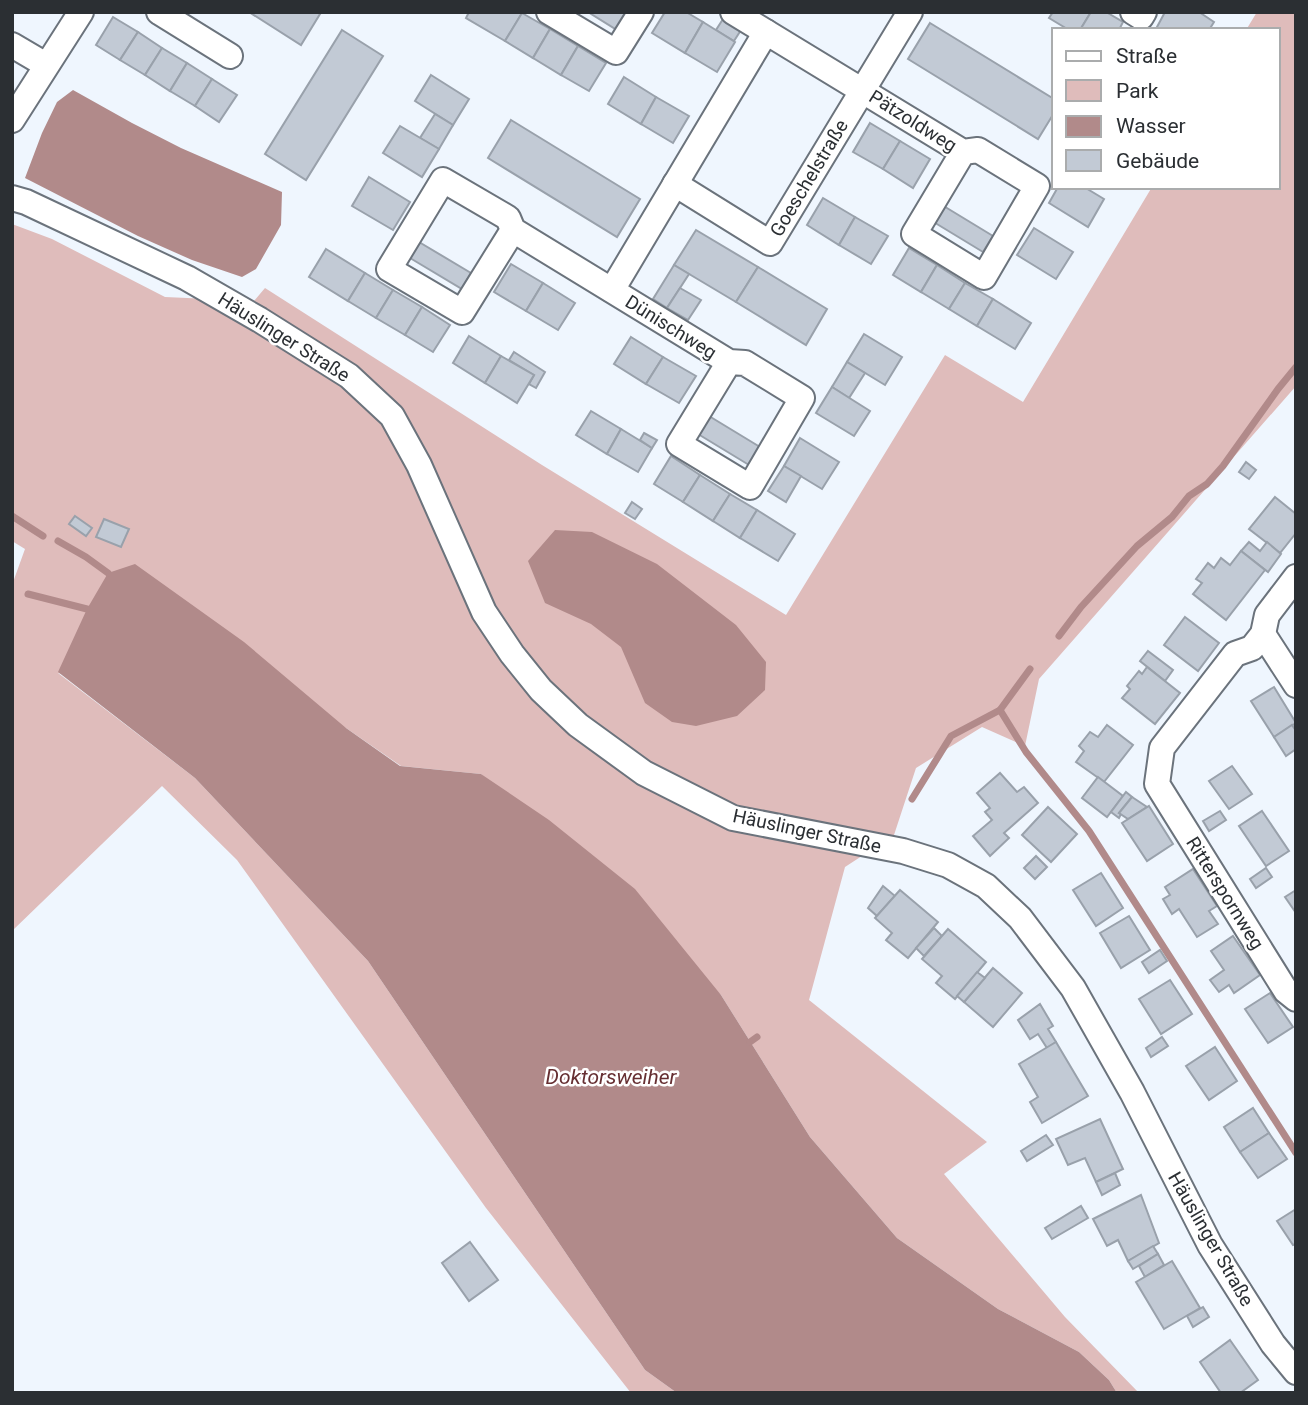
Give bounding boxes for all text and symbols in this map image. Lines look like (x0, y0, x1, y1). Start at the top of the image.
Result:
legend (1052, 28, 1280, 189)
text: Straße (1116, 44, 1177, 68)
text: Park (1116, 79, 1159, 103)
street label: Pätzoldweg (865, 85, 961, 157)
text: Wasser (1116, 114, 1186, 138)
street label: Goeschelstraße (765, 115, 853, 241)
text: Gebäude (1116, 149, 1199, 173)
street label: Häuslinger Straße (214, 287, 354, 387)
street label: Dünischweg (621, 290, 721, 364)
street label: Häuslinger Straße (731, 804, 883, 858)
street label: Ritterspornweg (1181, 832, 1269, 954)
water label: Doktorsweiher (546, 1065, 677, 1089)
street label: Häuslinger Straße (1163, 1168, 1259, 1310)

